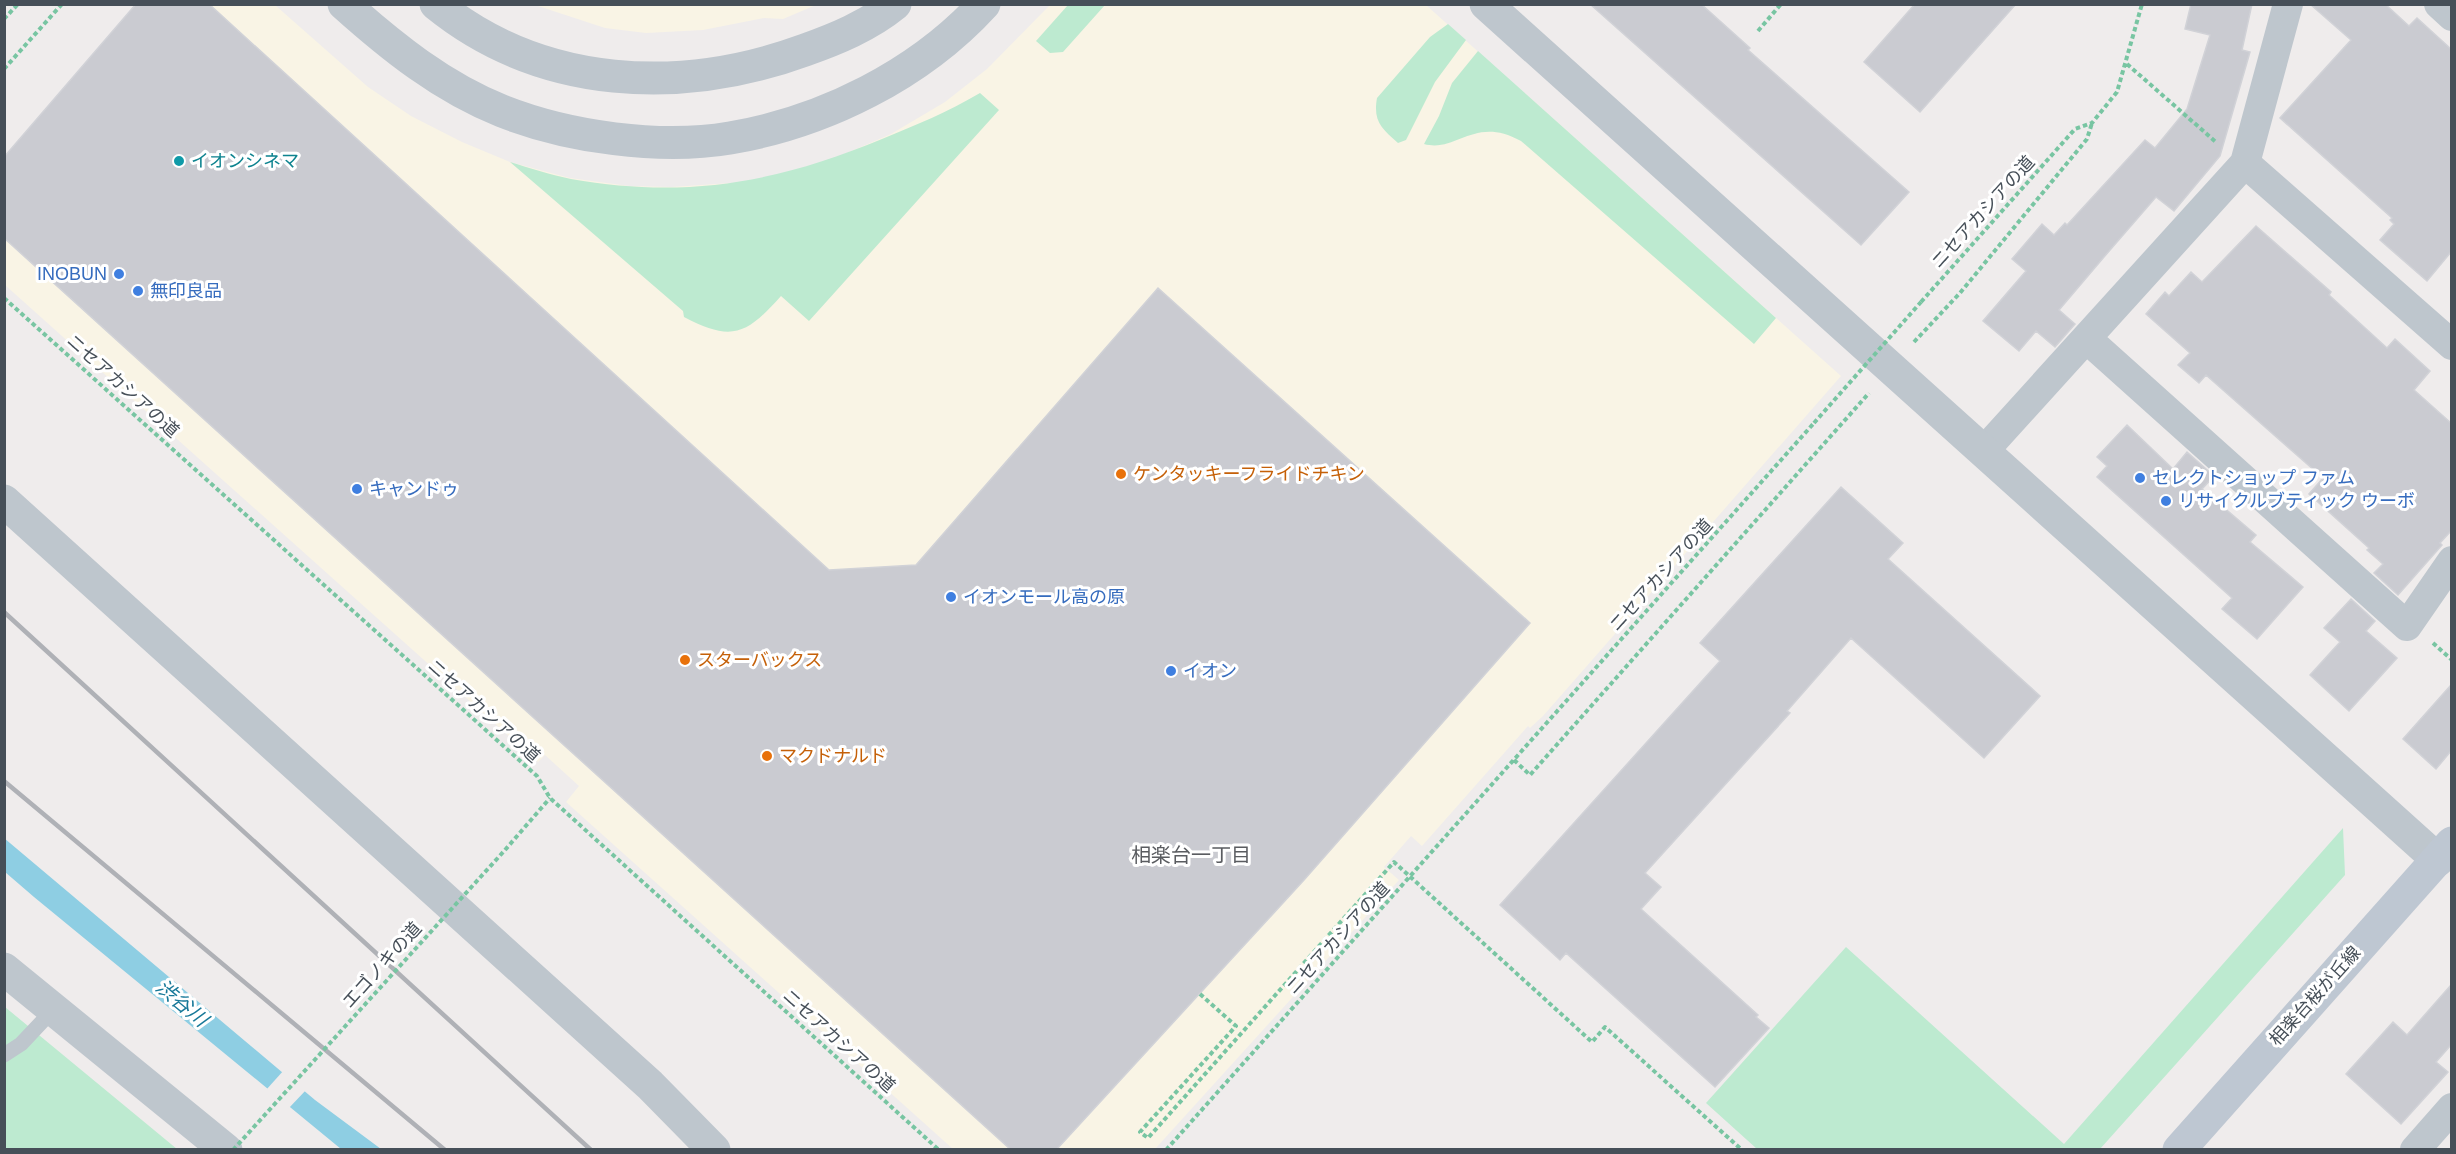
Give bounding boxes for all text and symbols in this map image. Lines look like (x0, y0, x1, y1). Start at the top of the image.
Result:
place label: イオンシネマ (191, 151, 299, 171)
street label: ニセアカシアの道 (1927, 152, 2039, 272)
marker: イオンシネマ (172, 154, 186, 168)
place label: INOBUN (37, 264, 107, 284)
marker: INOBUN (112, 267, 126, 281)
place label: 無印良品 (150, 281, 222, 301)
marker: 無印良品 (131, 284, 145, 298)
street label: ニセアカシアの道 (63, 330, 183, 442)
place label: ケンタッキーフライドチキン (1133, 464, 1365, 484)
marker: ケンタッキーフライドチキン (1114, 467, 1128, 481)
place label: セレクトショップ ファム (2152, 468, 2355, 488)
marker: セレクトショップ ファム (2133, 471, 2147, 485)
place label: キャンドゥ (369, 479, 459, 499)
marker: キャンドゥ (350, 482, 364, 496)
place label: リサイクルブティック ウーボ (2178, 491, 2415, 511)
marker: リサイクルブティック ウーボ (2159, 494, 2173, 508)
street label: ニセアカシアの道 (1605, 515, 1717, 635)
place label: イオンモール高の原 (963, 587, 1125, 607)
marker: イオンモール高の原 (944, 590, 958, 604)
place label: スターバックス (697, 650, 822, 670)
marker: スターバックス (678, 653, 692, 667)
street label: ニセアカシアの道 (424, 655, 544, 767)
place label: イオン (1183, 661, 1237, 681)
marker: イオン (1164, 664, 1178, 678)
place label: マクドナルド (779, 746, 887, 766)
marker: マクドナルド (760, 749, 774, 763)
district label: 相楽台一丁目 (1131, 844, 1251, 866)
street label: ニセアカシアの道 (1282, 878, 1394, 998)
street label: エゴノキの道 (338, 918, 426, 1012)
street label: 相楽台桜が丘線 (2265, 942, 2365, 1050)
water label: 渋谷川 (152, 975, 214, 1032)
street label: ニセアカシアの道 (779, 985, 899, 1097)

